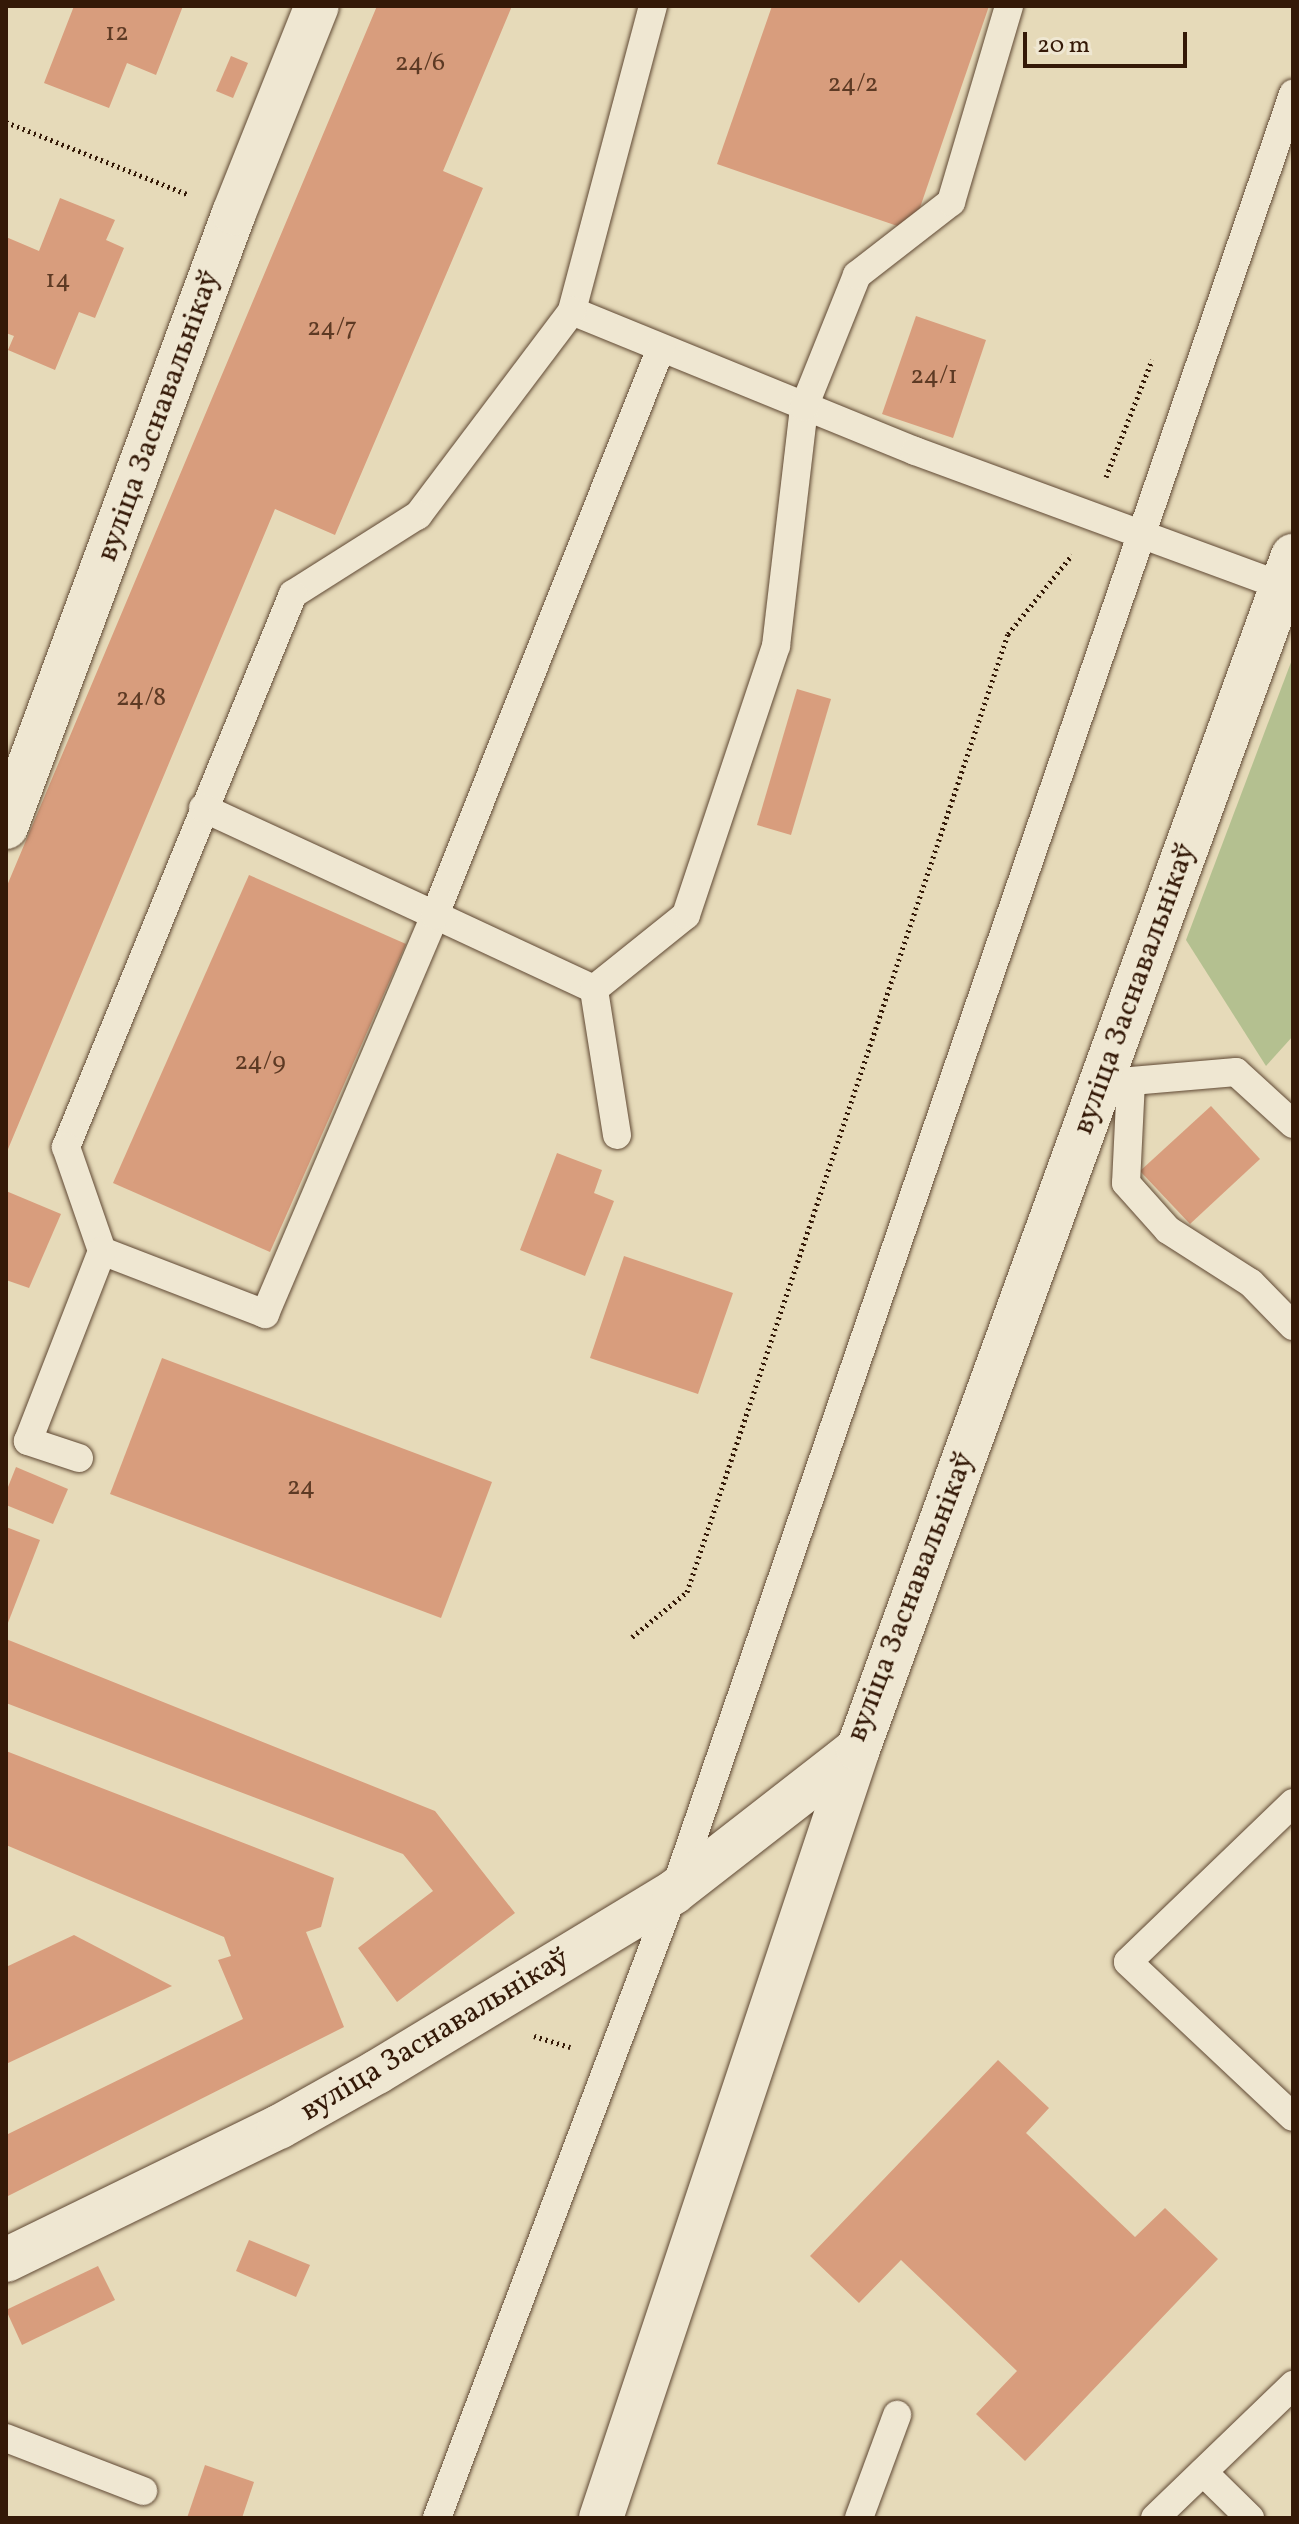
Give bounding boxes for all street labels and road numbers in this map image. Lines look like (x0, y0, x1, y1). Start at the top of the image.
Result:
street label: вуліца Заснавальнікаў (90, 266, 228, 566)
street label: вуліца Заснавальнікаў (1066, 839, 1204, 1139)
street label: вуліца Заснавальнікаў (839, 1447, 983, 1747)
street label: вуліца Заснавальнікаў (294, 1941, 576, 2129)

